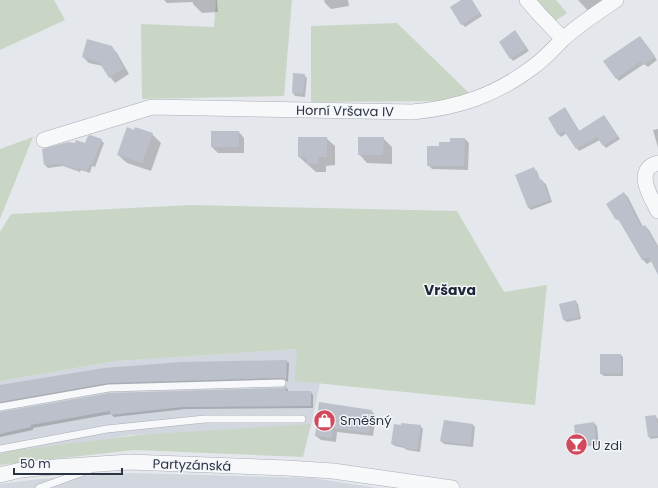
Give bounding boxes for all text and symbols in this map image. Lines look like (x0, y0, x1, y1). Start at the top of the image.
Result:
street label: Horní Vršava IV (296, 101, 394, 121)
district label: Vršava (424, 280, 476, 300)
shop icon: Směšný (312, 407, 338, 433)
place label: Směšný (340, 411, 392, 430)
bar icon: U zdi (563, 432, 589, 458)
place label: U zdi (592, 436, 622, 455)
scale bar (14, 450, 122, 476)
street label: Partyzánská (152, 454, 232, 476)
text: 50 m (20, 455, 51, 472)

